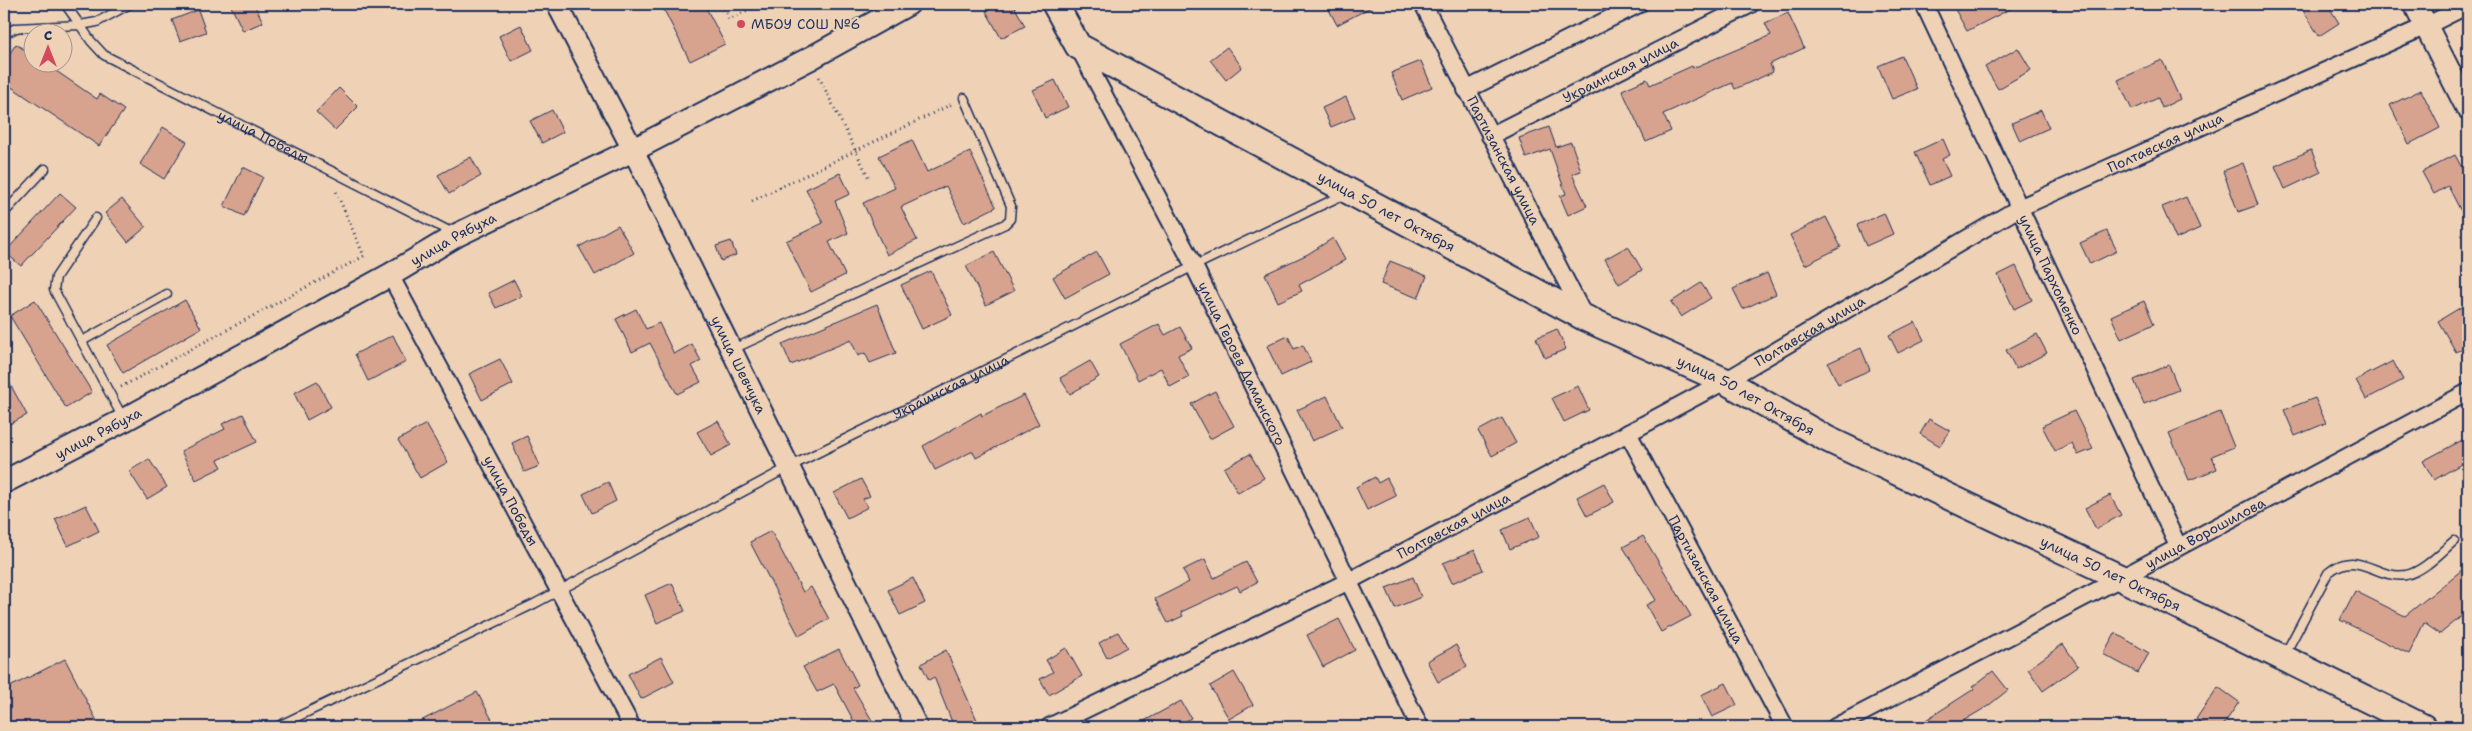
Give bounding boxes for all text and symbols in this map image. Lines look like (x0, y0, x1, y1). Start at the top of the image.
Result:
place label: МБОУ СОШ №6 (751, 15, 860, 33)
marker: МБОУ СОШ №6 (735, 18, 747, 30)
north arrow (22, 22, 72, 72)
text: С (44, 26, 52, 44)
street label: Украинская улица (1559, 33, 1681, 107)
street label: Партизанская улица (1463, 93, 1545, 228)
street label: улица Победы (215, 106, 312, 167)
street label: Полтавская улица (2105, 109, 2226, 176)
street label: улица 50 лет Октября (1315, 167, 1458, 256)
street label: улица Рябуха (407, 208, 499, 270)
street label: улица Пархоменко (2015, 212, 2087, 338)
street label: улица Героев Даманского (1194, 279, 1290, 448)
street label: Полтавская улица (1751, 291, 1869, 371)
street label: улица Шевчука (707, 313, 771, 417)
street label: Украинская улица (890, 350, 1012, 423)
street label: улица 50 лет Октября (1674, 352, 1818, 439)
street label: улица Рябуха (52, 403, 145, 463)
street label: улица Победы (479, 453, 542, 549)
street label: Полтавская улица (1394, 488, 1513, 563)
street label: улица Ворошилова (2142, 493, 2269, 572)
street label: Партизанская улица (1665, 512, 1748, 647)
street label: улица 50 лет Октября (2037, 532, 2184, 615)

